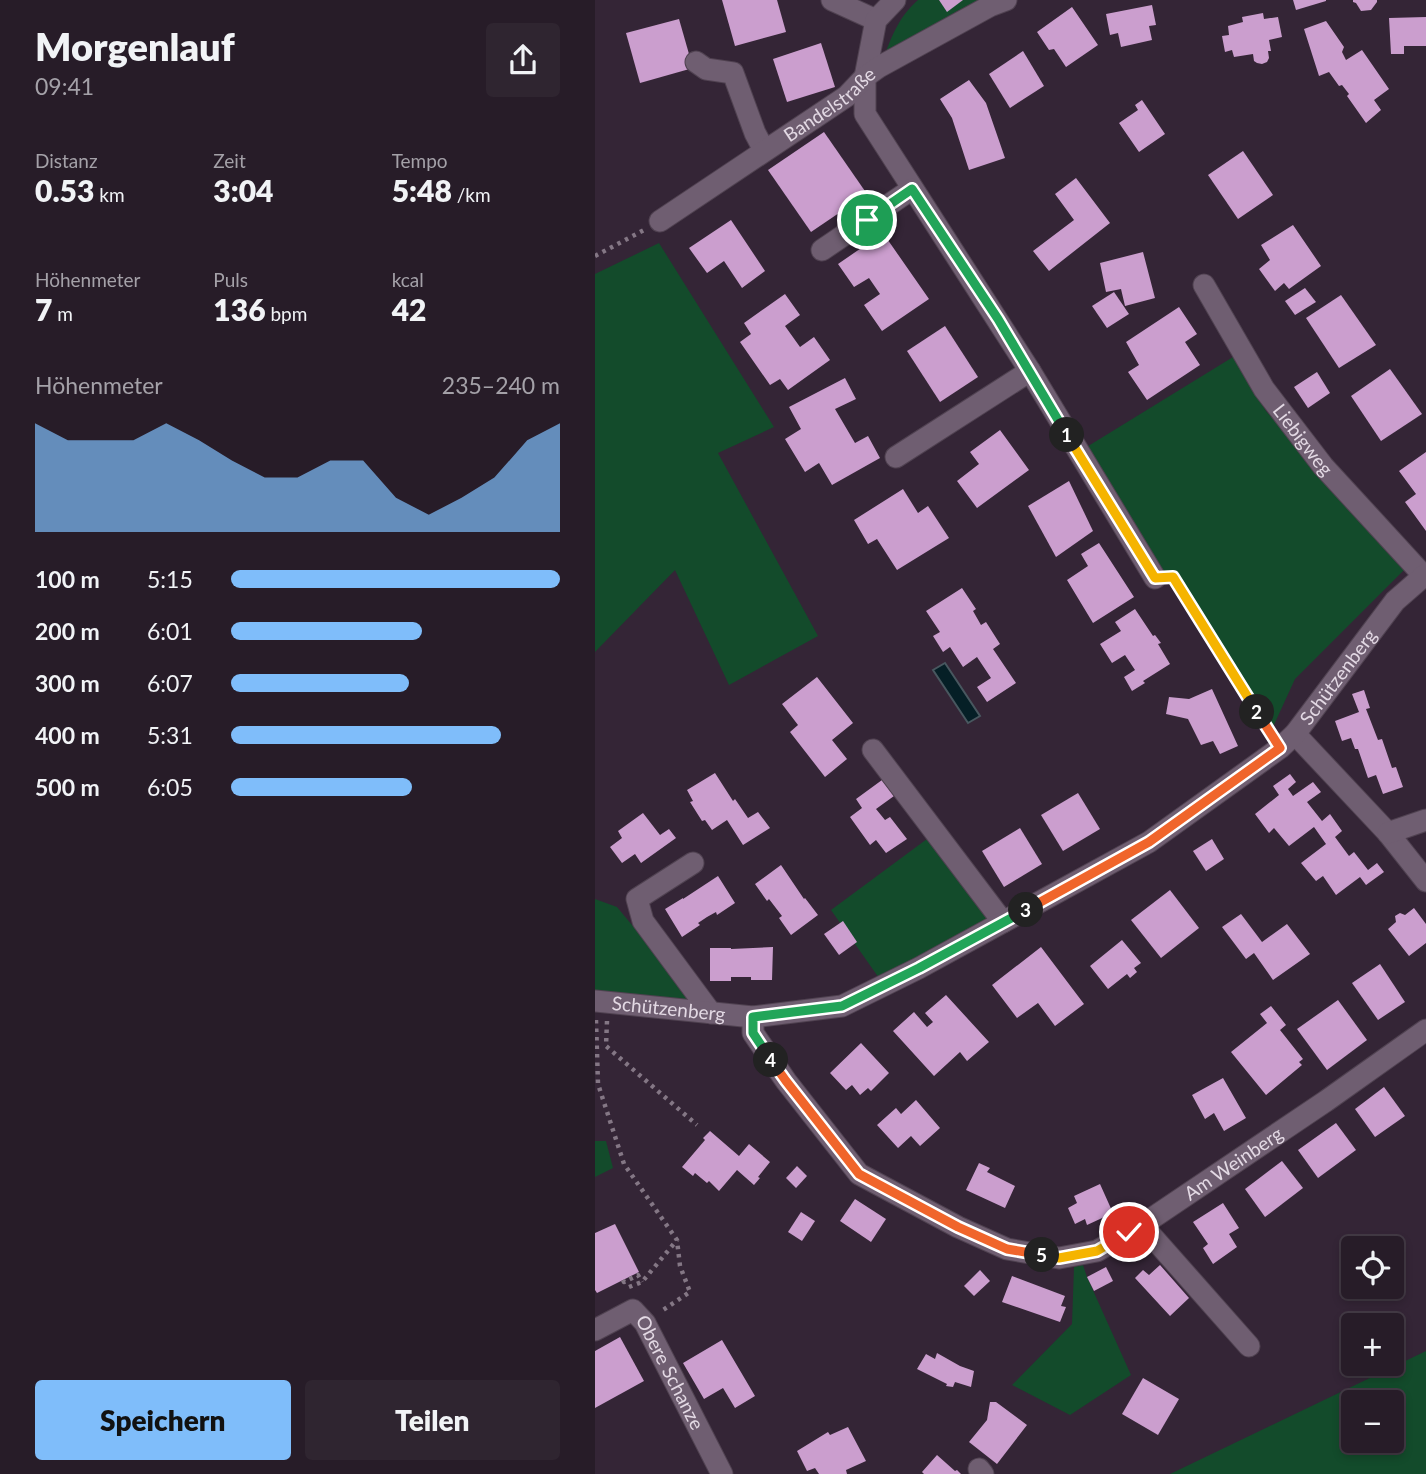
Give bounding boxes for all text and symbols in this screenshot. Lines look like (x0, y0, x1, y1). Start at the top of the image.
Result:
text: Morgenlauf (35, 23, 235, 69)
button: share (486, 23, 560, 97)
street label: Bandelstraße (779, 62, 879, 146)
text: 09:41 (35, 72, 94, 100)
text: Distanz (35, 149, 98, 172)
text: Zeit (213, 149, 246, 172)
text: Tempo (392, 149, 448, 172)
text: 0.53 (35, 172, 94, 208)
text: 3:04 (213, 172, 273, 208)
text: 5:48 (392, 172, 452, 208)
text: km (94, 183, 125, 206)
text: /km (452, 183, 491, 206)
pin (837, 190, 897, 250)
icon: arrive (848, 201, 886, 239)
text: Höhenmeter (35, 268, 141, 291)
text: Puls (213, 268, 248, 291)
text: kcal (392, 268, 424, 291)
text: 7 (35, 291, 52, 327)
text: 136 (213, 291, 266, 327)
text: 42 (392, 291, 426, 327)
text: m (52, 302, 73, 325)
text: bpm (266, 302, 307, 325)
text: Höhenmeter (35, 371, 163, 399)
text: 235–240 m (442, 371, 560, 399)
street label: Liebigweg (1269, 399, 1338, 480)
pin: 1 (1049, 418, 1085, 452)
text: 1 (1061, 423, 1072, 446)
text: 100 m (35, 565, 100, 593)
text: 5:15 (147, 565, 193, 593)
text: 200 m (35, 617, 100, 645)
text: 6:01 (147, 617, 193, 645)
street label: Schützenberg (1294, 624, 1381, 729)
text: 300 m (35, 669, 100, 697)
text: 6:07 (147, 669, 193, 697)
pin: 2 (1239, 694, 1275, 730)
text: 2 (1251, 700, 1262, 723)
text: 400 m (35, 721, 100, 749)
text: 5:31 (147, 721, 193, 749)
text: 500 m (35, 773, 100, 801)
text: 6:05 (147, 773, 193, 801)
pin: 3 (1009, 892, 1043, 928)
text: 3 (1020, 898, 1031, 921)
street label: Schützenberg (611, 991, 727, 1025)
pin: 4 (753, 1042, 789, 1078)
text: 4 (765, 1048, 776, 1071)
street label: Am Weinberg (1179, 1122, 1287, 1204)
pin (1099, 1202, 1159, 1262)
icon: check (1110, 1213, 1148, 1251)
map controls (1341, 1236, 1404, 1453)
button: locate (1341, 1236, 1404, 1299)
pin: 5 (1025, 1238, 1059, 1272)
text: 5 (1036, 1243, 1047, 1266)
street label: Obere Schanze (632, 1311, 709, 1433)
button: + (1341, 1313, 1404, 1376)
button: Speichern (35, 1380, 291, 1460)
button: Teilen (305, 1380, 560, 1460)
button: − (1341, 1390, 1404, 1453)

